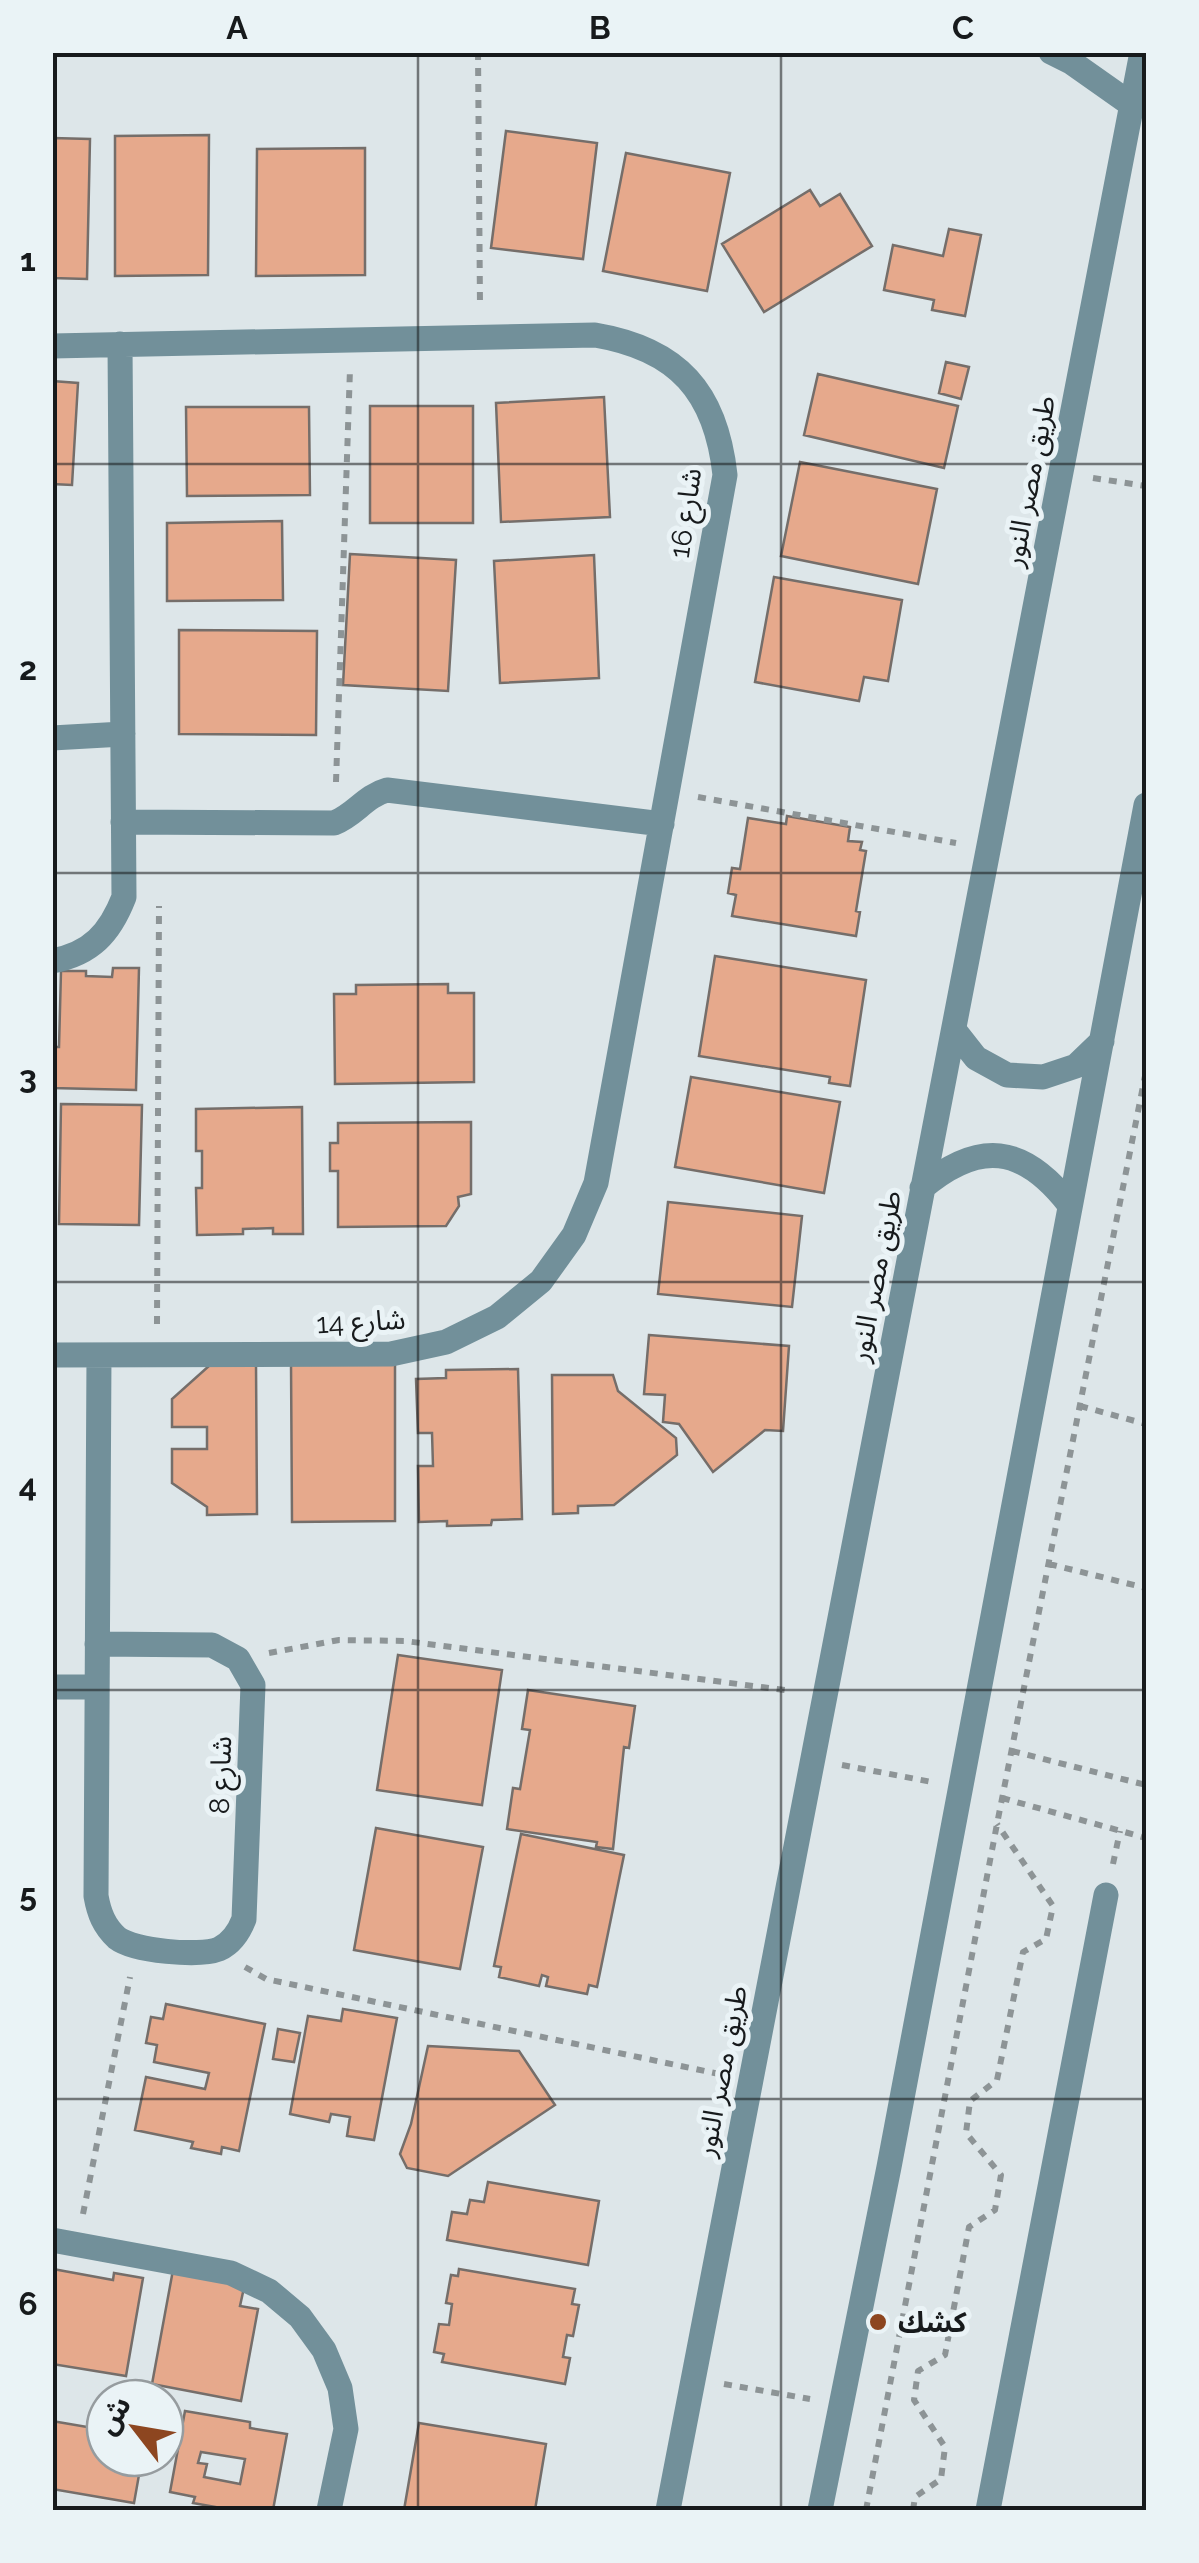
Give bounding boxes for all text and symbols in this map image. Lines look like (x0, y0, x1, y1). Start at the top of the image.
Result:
text: A (226, 9, 248, 46)
text: B (589, 9, 611, 46)
text: C (952, 9, 974, 46)
text: 1 (20, 241, 36, 278)
street label: طريق مصر النور (997, 393, 1063, 571)
street label: شارع 16 (663, 466, 712, 561)
text: 2 (19, 650, 37, 687)
text: 3 (19, 1058, 37, 1095)
street label: طريق مصر النور (843, 1188, 909, 1366)
street label: شارع 14 (316, 1303, 407, 1344)
text: 4 (19, 1467, 37, 1504)
street label: شارع 8 (203, 1735, 242, 1815)
text: 5 (19, 1876, 37, 1913)
street label: طريق مصر النور (689, 1983, 755, 2161)
text: 6 (18, 2285, 38, 2322)
place label: كشك (898, 2306, 967, 2339)
marker: كشك (867, 2311, 889, 2333)
north arrow (85, 2378, 185, 2478)
text: ش (90, 2390, 138, 2440)

